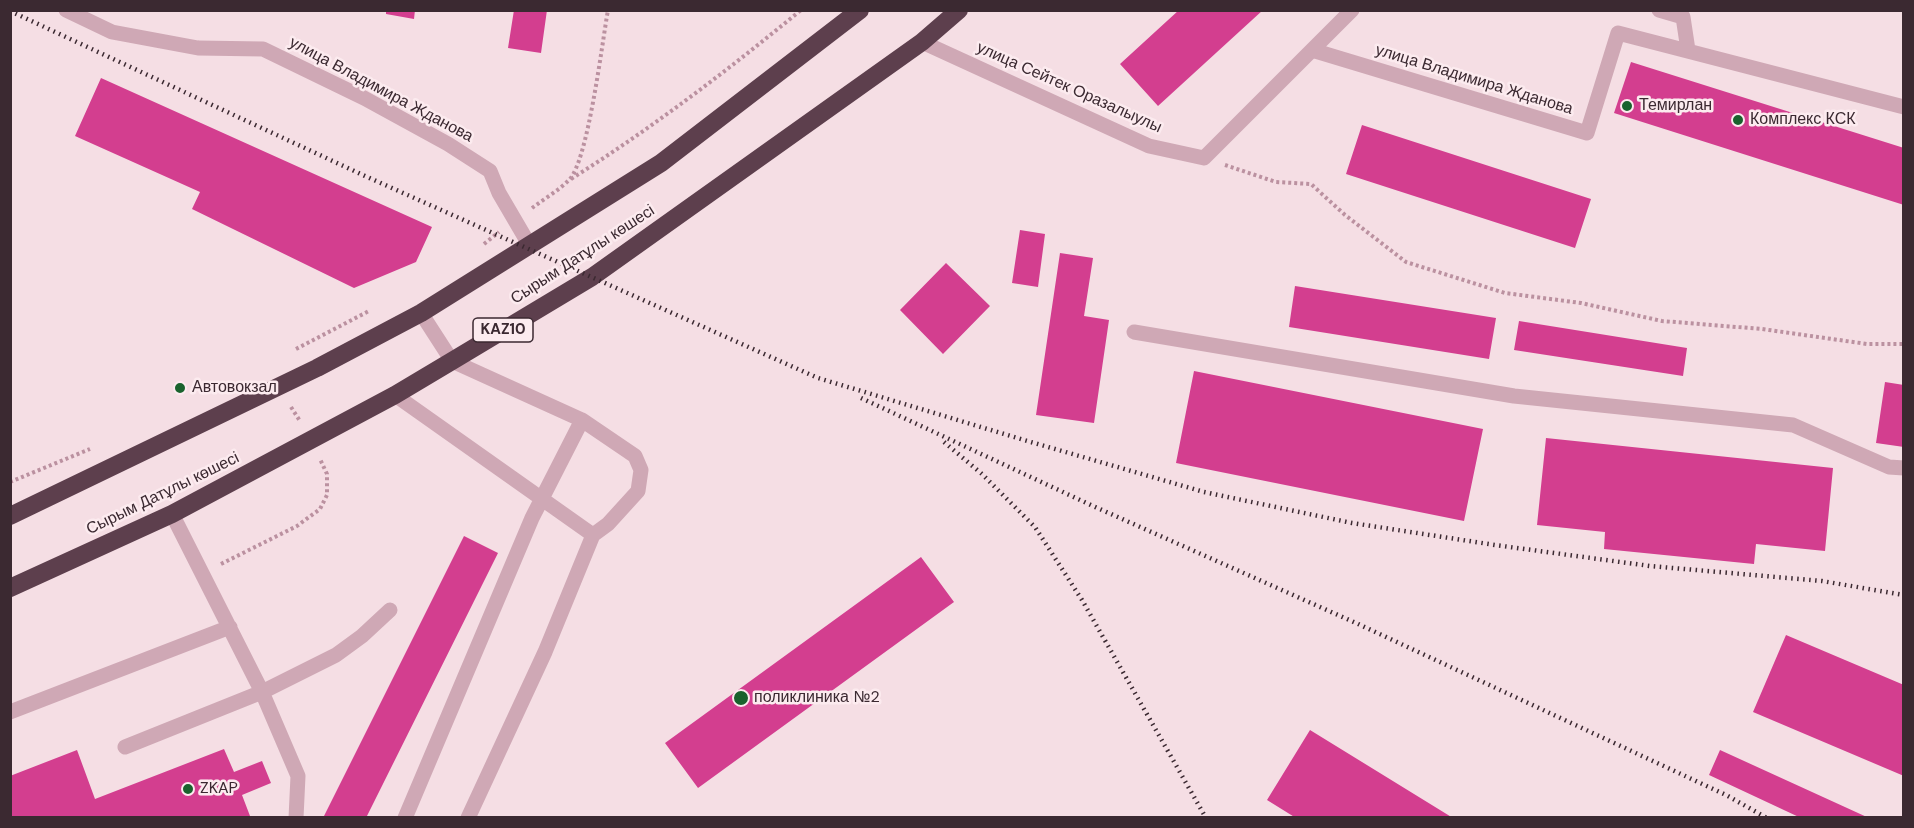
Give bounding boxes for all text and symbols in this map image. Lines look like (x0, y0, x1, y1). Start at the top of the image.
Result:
street label: улица Владимира Жданова (286, 33, 476, 147)
street label: улица Сейтек Оразалыулы (973, 38, 1165, 138)
street label: улица Владимира Жданова (1373, 41, 1575, 119)
place label: Темирлан (1639, 96, 1712, 116)
marker: Темирлан (1620, 99, 1634, 113)
place label: Комплекс КСК (1750, 110, 1856, 130)
marker: Комплекс КСК (1731, 113, 1745, 127)
street label: Сырым Датұлы көшесі (507, 201, 659, 309)
road number: KAZ10 (473, 318, 533, 342)
place label: Автовокзал (192, 378, 277, 398)
marker: Автовокзал (173, 381, 187, 395)
street label: Сырым Датұлы көшесі (83, 449, 243, 539)
place label: поликлиника №2 (754, 688, 880, 708)
marker: поликлиника №2 (732, 689, 750, 707)
place label: ZKAP (200, 779, 238, 799)
marker: ZKAP (181, 782, 195, 796)

